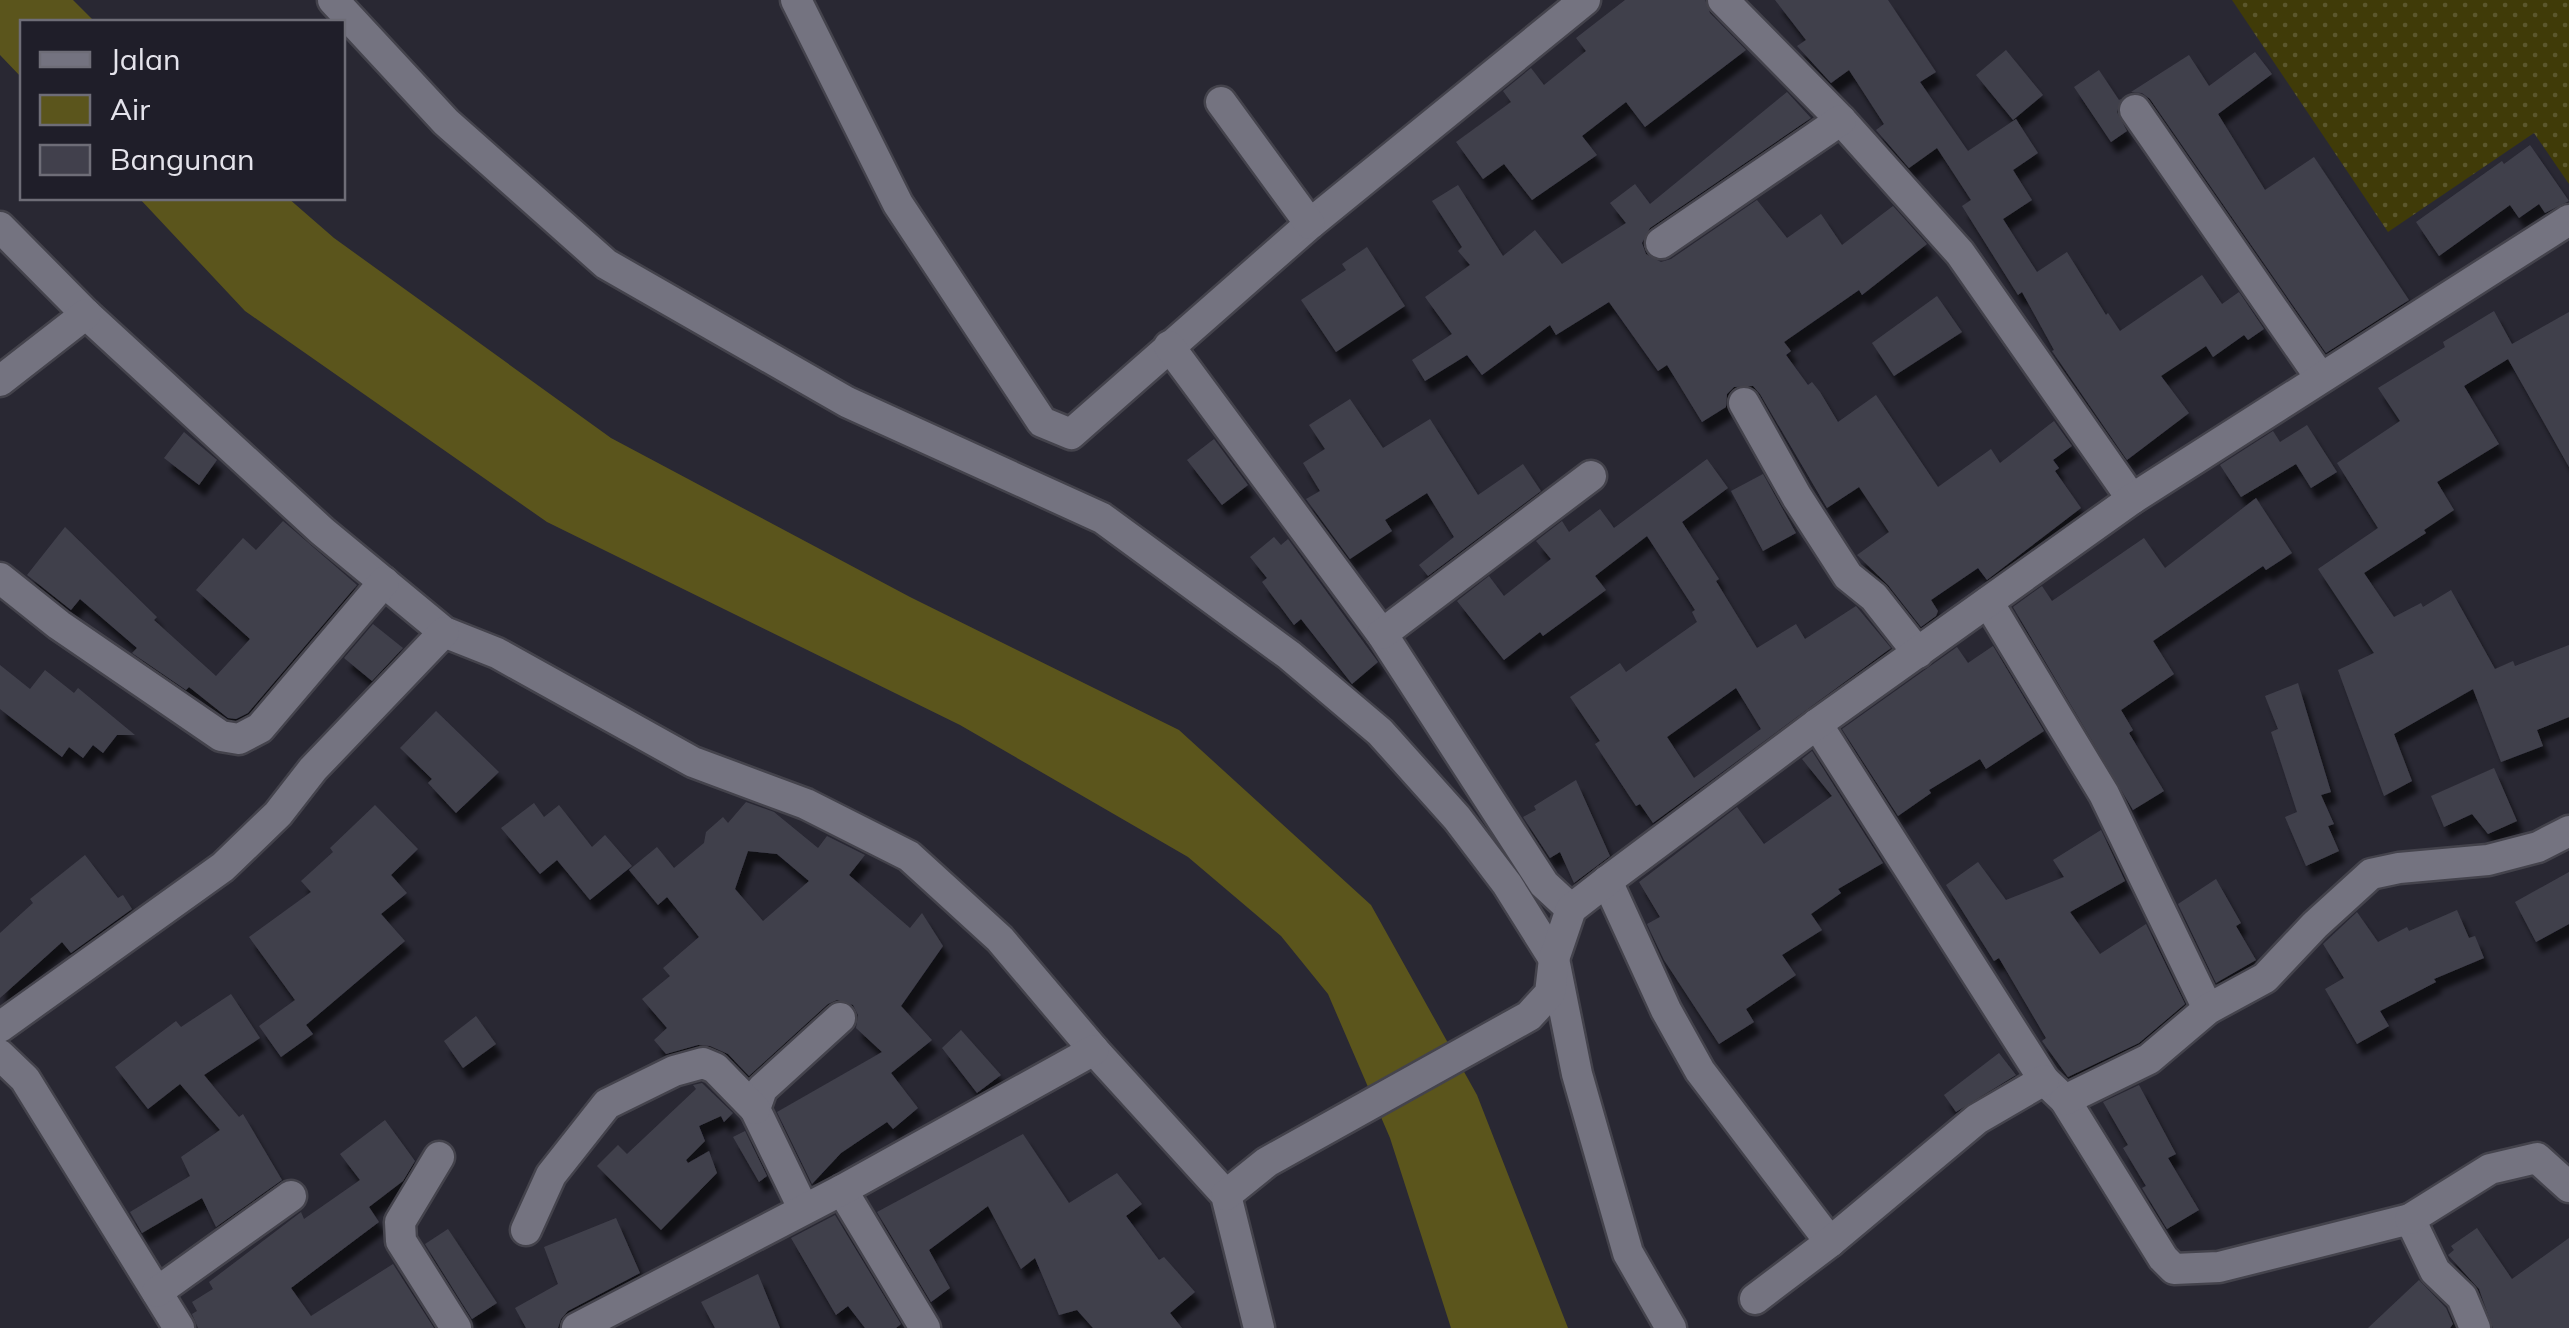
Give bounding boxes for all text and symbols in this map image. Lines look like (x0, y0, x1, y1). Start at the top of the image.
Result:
legend (20, 20, 345, 200)
text: Jalan (110, 40, 181, 78)
text: Air (110, 90, 150, 128)
text: Bangunan (110, 140, 255, 178)

